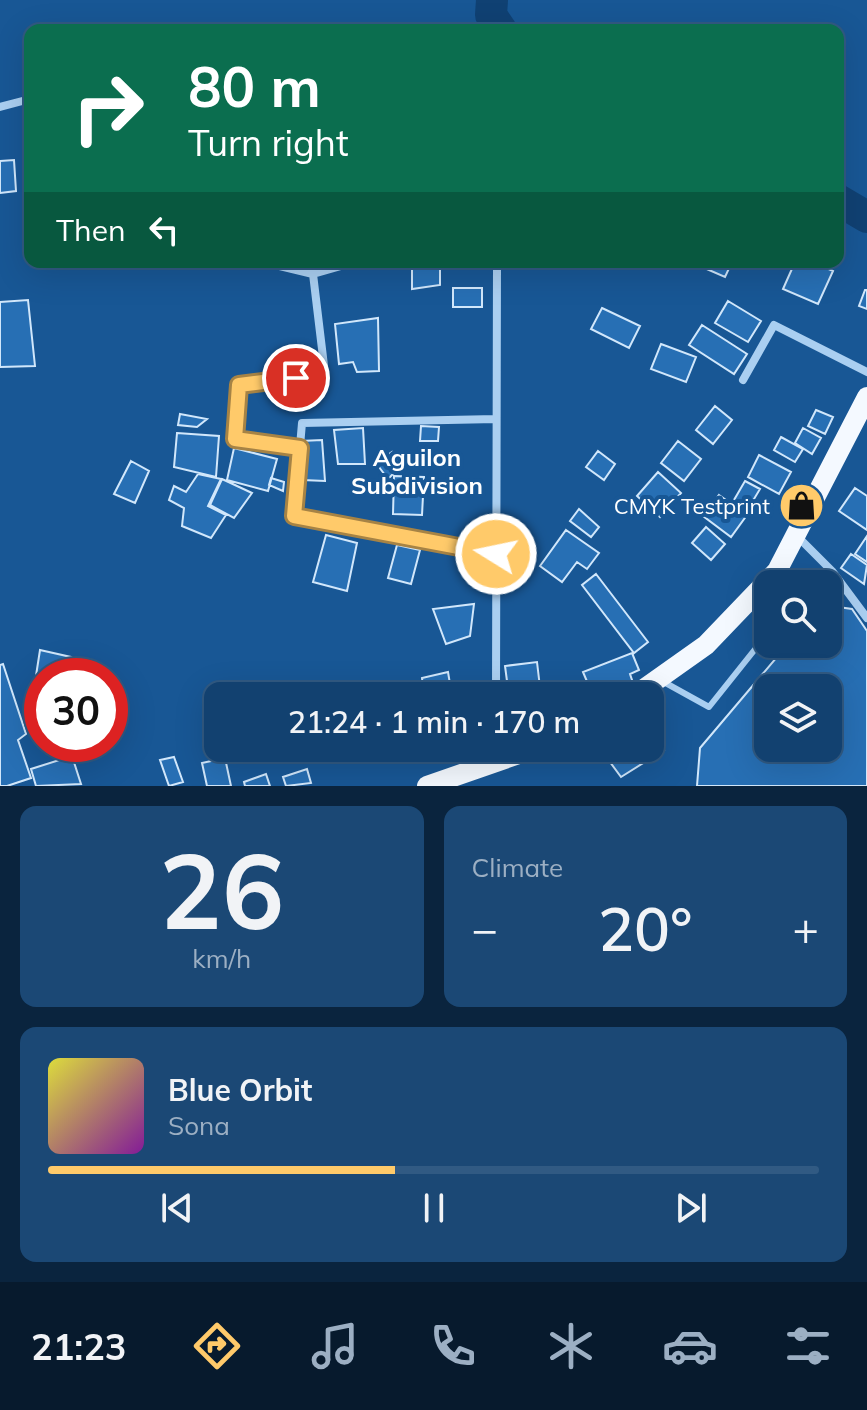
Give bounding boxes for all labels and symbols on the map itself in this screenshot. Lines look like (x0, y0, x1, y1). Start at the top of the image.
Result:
pin (262, 344, 330, 412)
district label: Aguilon Subdivision (351, 442, 483, 500)
shop icon: CMYK Testprint (777, 482, 825, 530)
place label: CMYK Testprint (614, 492, 770, 520)
position arrow (454, 512, 538, 596)
speed limit sign: 30 (24, 658, 128, 762)

